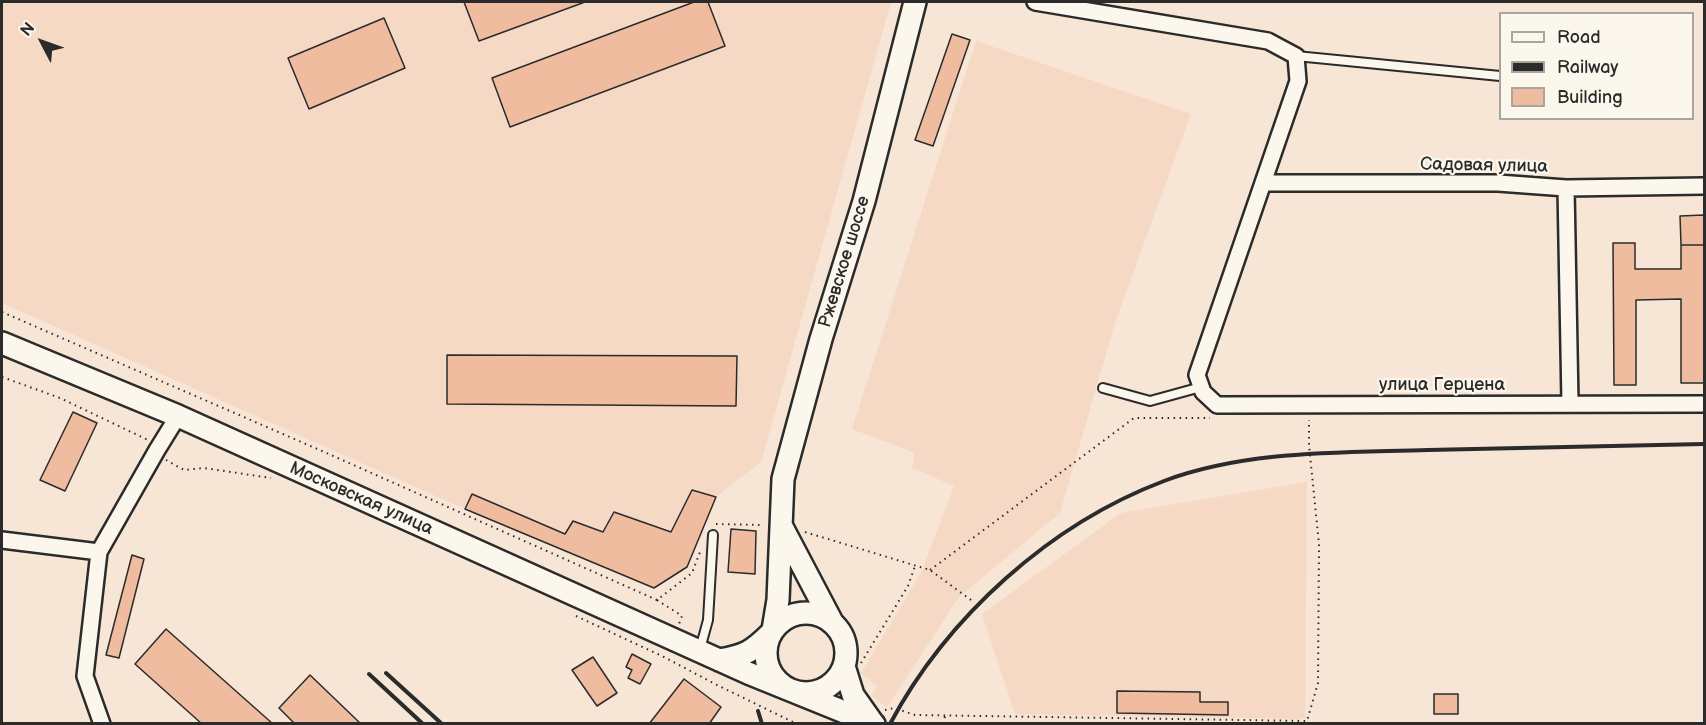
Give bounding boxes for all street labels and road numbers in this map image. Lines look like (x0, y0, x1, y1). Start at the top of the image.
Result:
street label: Садовая улица (1420, 154, 1548, 178)
street label: Ржевское шоссе (815, 193, 875, 331)
street label: улица Герцена (1379, 374, 1505, 396)
street label: Московская улица (286, 458, 436, 540)

